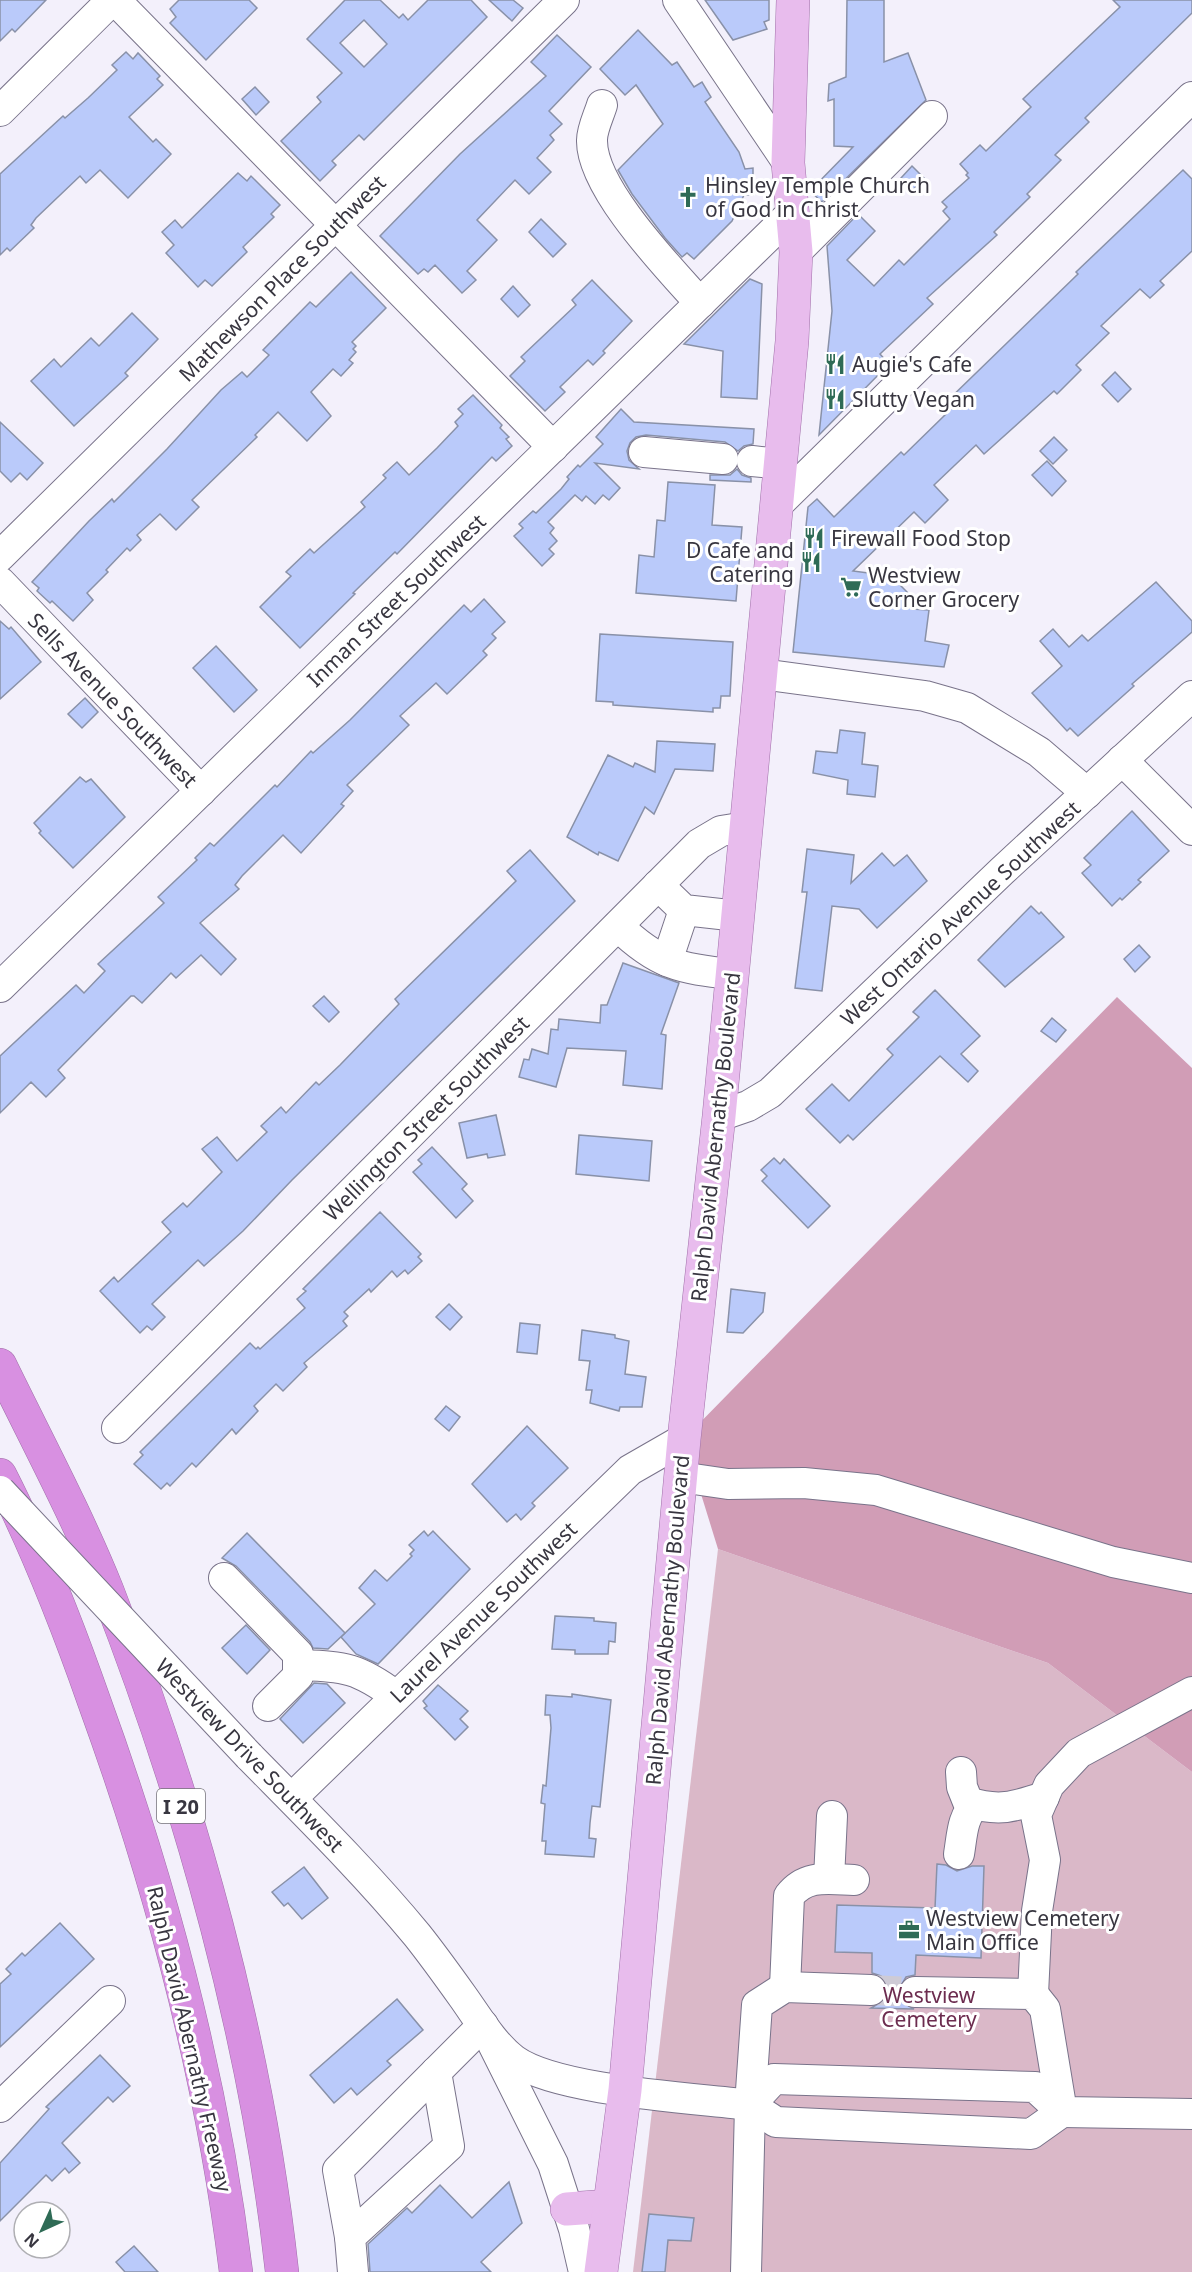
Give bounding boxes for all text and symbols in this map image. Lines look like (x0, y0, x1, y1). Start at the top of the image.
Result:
street label: Mathewson Place Southwest (173, 168, 392, 387)
place label: Hinsley Temple Church of God in Christ (705, 171, 930, 223)
church icon: Hinsley Temple Church of God in Christ (676, 185, 700, 209)
place label: Augie's Cafe (852, 350, 972, 378)
restaurant icon: Augie's Cafe (823, 352, 847, 376)
place label: Slutty Vegan (852, 385, 975, 413)
restaurant icon: Slutty Vegan (823, 387, 847, 411)
street label: Inman Street Southwest (301, 507, 492, 693)
place label: Firewall Food Stop (831, 524, 1011, 552)
restaurant icon: Firewall Food Stop (802, 526, 826, 550)
place label: D Cafe and Catering (686, 536, 794, 588)
restaurant icon: D Cafe and Catering (799, 550, 823, 574)
place label: Westview Corner Grocery (868, 561, 1019, 613)
supermarket icon: Westview Corner Grocery (839, 575, 863, 599)
street label: Sells Avenue Southwest (22, 607, 204, 794)
street label: West Ontario Avenue Southwest (834, 794, 1086, 1032)
street label: Ralph David Abernathy Boulevard (684, 971, 746, 1303)
street label: Wellington Street Southwest (317, 1009, 535, 1227)
street label: Ralph David Abernathy Boulevard (639, 1454, 695, 1786)
street label: Laurel Avenue Southwest (383, 1515, 583, 1709)
street label: Westview Drive Southwest (150, 1652, 350, 1858)
road number: I 20 (157, 1789, 205, 1823)
street label: Ralph David Abernathy Freeway (141, 1883, 239, 2195)
place label: Westview Cemetery Main Office (926, 1904, 1120, 1956)
office icon: Westview Cemetery Main Office (897, 1918, 921, 1942)
park label: Westview Cemetery (881, 1981, 977, 2033)
north arrow (12, 2200, 72, 2260)
text: N (19, 2228, 44, 2253)

